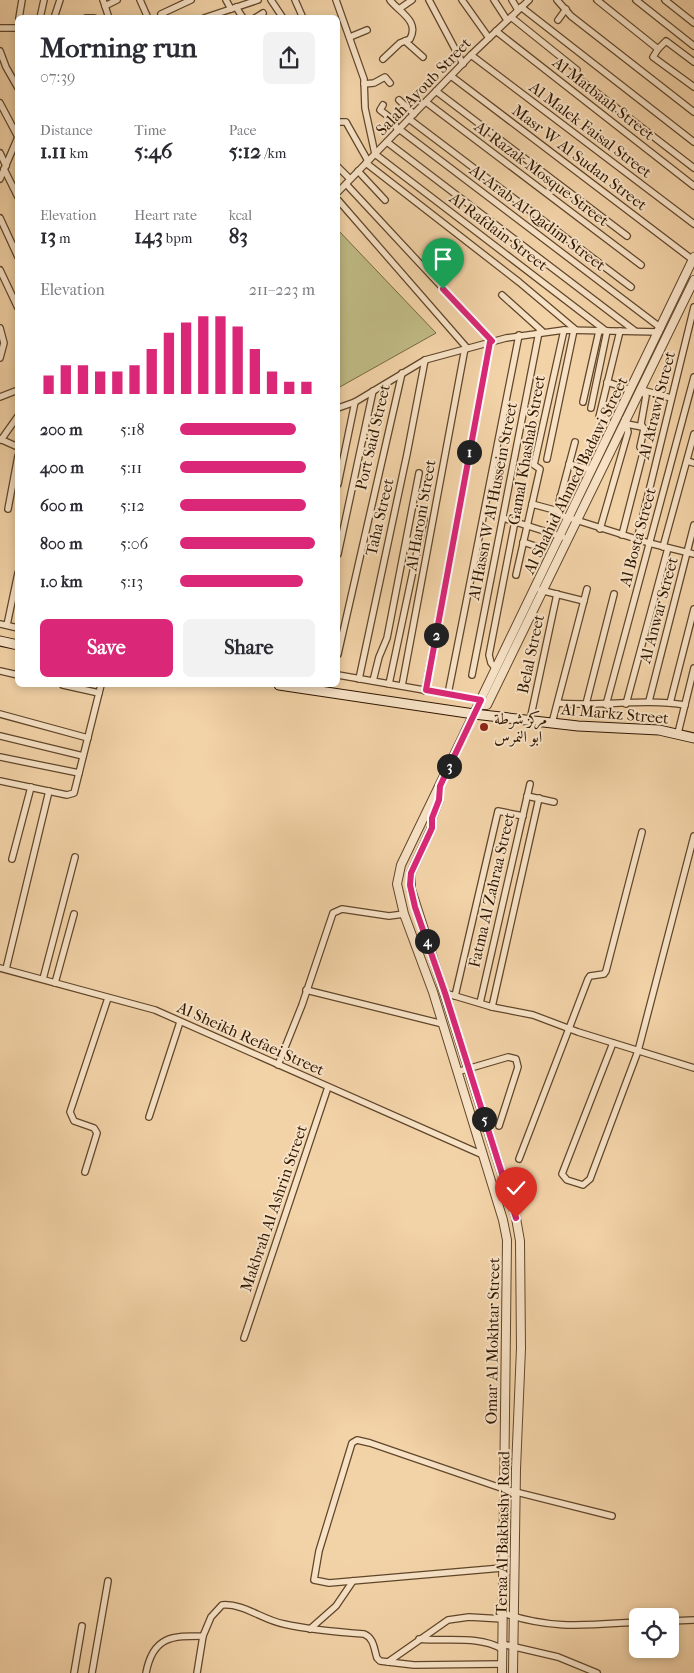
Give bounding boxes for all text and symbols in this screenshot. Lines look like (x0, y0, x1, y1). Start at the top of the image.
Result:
text: Morning run (40, 31, 197, 64)
button: share (263, 32, 315, 84)
street label: Salah Ayoub Street (372, 33, 475, 139)
street label: Al Matbaah Street (548, 52, 659, 144)
text: 07:39 (40, 67, 75, 86)
street label: Al Malek Faisal Street (525, 77, 656, 182)
street label: Masr W Al Sudan Street (509, 101, 651, 214)
street label: Al Razak Mosque Street (470, 116, 613, 230)
text: Distance (40, 122, 93, 139)
text: Time (134, 122, 166, 139)
text: Pace (229, 122, 257, 139)
text: 1.11 (40, 139, 67, 163)
text: 5:46 (134, 139, 172, 163)
text: 5:12 (229, 139, 261, 163)
text: km (67, 145, 88, 162)
text: /km (261, 145, 286, 162)
street label: Al Arab Al Qadim Street (465, 160, 610, 275)
street label: Al Rafdain Street (445, 188, 552, 275)
text: Elevation (40, 207, 97, 224)
text: Heart rate (134, 207, 197, 224)
text: kcal (229, 207, 252, 224)
text: 13 (40, 224, 56, 248)
text: 143 (134, 224, 163, 248)
text: 83 (229, 224, 248, 248)
text: m (56, 230, 71, 247)
text: bpm (163, 230, 192, 247)
pin (422, 238, 464, 289)
icon: arrive (429, 245, 457, 273)
text: Elevation (40, 280, 105, 299)
text: 211–223 m (249, 280, 315, 299)
street label: Al Atrawi Street (634, 349, 679, 462)
street label: Al Shahid Ahmed Badawi Street (519, 373, 632, 578)
street label: Gamal Khashab Street (504, 374, 549, 526)
street label: Port Said Street (351, 382, 394, 492)
street label: Al Hassn W Al Hussein Street (464, 400, 521, 603)
text: 200 m (40, 420, 83, 439)
text: 5:18 (120, 420, 145, 439)
pin: 1 (456, 440, 482, 464)
text: 1 (467, 444, 472, 461)
text: 400 m (40, 458, 84, 477)
text: 5:11 (120, 458, 142, 477)
street label: Al Haroni Street (401, 458, 440, 573)
street label: Taha Street (361, 476, 398, 558)
street label: Al Bosta Street (615, 485, 660, 590)
text: 600 m (40, 496, 83, 515)
text: 5:12 (120, 496, 145, 515)
text: 800 m (40, 534, 82, 553)
text: 5:06 (120, 534, 148, 553)
street label: Al Anwar Street (635, 555, 682, 666)
text: 1.0 km (40, 572, 83, 591)
text: 5:13 (120, 572, 143, 591)
street label: Belal Street (513, 613, 548, 695)
button: Save (40, 619, 173, 677)
button: Share (183, 619, 315, 677)
pin: 2 (424, 622, 448, 648)
text: 2 (433, 627, 440, 644)
street label: Al Markz Street (559, 699, 670, 728)
place label: مركز شرطة ابو النمرس (494, 709, 547, 747)
marker: مركز شرطة ابو النمرس (478, 721, 490, 733)
pin: 3 (436, 754, 462, 778)
text: 3 (447, 758, 452, 775)
street label: Fatma Al Zahraa Street (464, 811, 519, 969)
pin: 4 (414, 928, 440, 954)
text: 4 (423, 933, 432, 950)
street label: Al Sheikh Refaei Street (173, 997, 328, 1080)
pin: 5 (472, 1106, 496, 1132)
text: 5 (481, 1111, 488, 1128)
street label: Makbrah Al Ashrin Street (236, 1122, 311, 1294)
pin (495, 1167, 537, 1218)
icon: check (502, 1174, 530, 1202)
street label: Omar Al Mokhtar Street (482, 1257, 503, 1425)
street label: Teraa Al Bakbashy Road (492, 1450, 513, 1615)
map controls (629, 1608, 679, 1658)
button: locate (629, 1608, 679, 1658)

